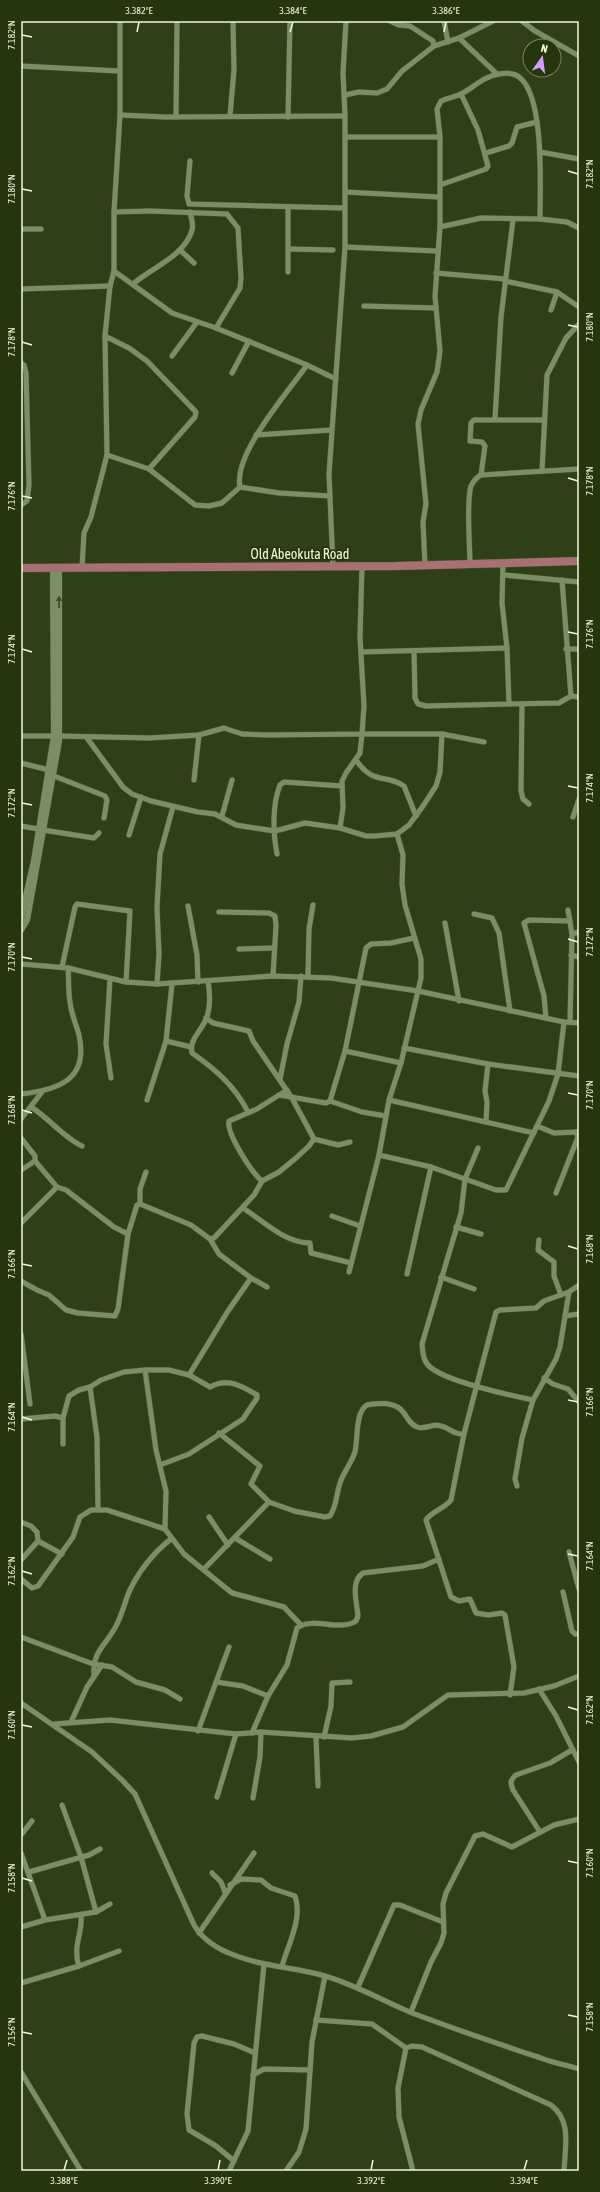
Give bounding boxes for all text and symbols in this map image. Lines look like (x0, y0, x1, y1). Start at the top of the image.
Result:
text: 3.382°E (125, 5, 154, 16)
text: 3.384°E (279, 5, 308, 16)
text: 3.386°E (432, 5, 461, 16)
text: 7.182°N (6, 20, 17, 50)
north arrow (522, 38, 562, 78)
text: N (540, 42, 549, 55)
text: 7.182°N (584, 159, 595, 189)
text: 7.180°N (6, 174, 17, 204)
text: 7.180°N (584, 312, 595, 342)
text: 7.178°N (6, 327, 17, 357)
text: 7.178°N (584, 466, 595, 496)
text: 7.176°N (6, 481, 17, 511)
street label: Old Abeokuta Road (251, 546, 349, 562)
one-way arrow (56, 595, 62, 608)
text: 7.176°N (584, 619, 595, 649)
text: 7.174°N (6, 634, 17, 664)
text: 7.174°N (584, 773, 595, 803)
text: 7.172°N (6, 788, 17, 818)
text: 7.172°N (584, 927, 595, 957)
text: 7.170°N (6, 942, 17, 972)
text: 7.170°N (584, 1080, 595, 1110)
text: 7.168°N (6, 1095, 17, 1125)
text: 7.168°N (584, 1234, 595, 1264)
text: 7.166°N (6, 1249, 17, 1279)
text: 7.166°N (584, 1387, 595, 1417)
text: 7.164°N (6, 1402, 17, 1432)
text: 7.164°N (584, 1541, 595, 1571)
text: 7.162°N (6, 1556, 17, 1586)
text: 7.162°N (584, 1695, 595, 1725)
text: 7.160°N (6, 1710, 17, 1740)
text: 7.160°N (584, 1848, 595, 1878)
text: 7.158°N (6, 1863, 17, 1893)
text: 7.158°N (584, 2002, 595, 2032)
text: 7.156°N (6, 2017, 17, 2047)
text: 3.388°E (50, 2175, 79, 2186)
text: 3.390°E (204, 2175, 233, 2186)
text: 3.392°E (357, 2175, 386, 2186)
text: 3.394°E (510, 2175, 539, 2186)

